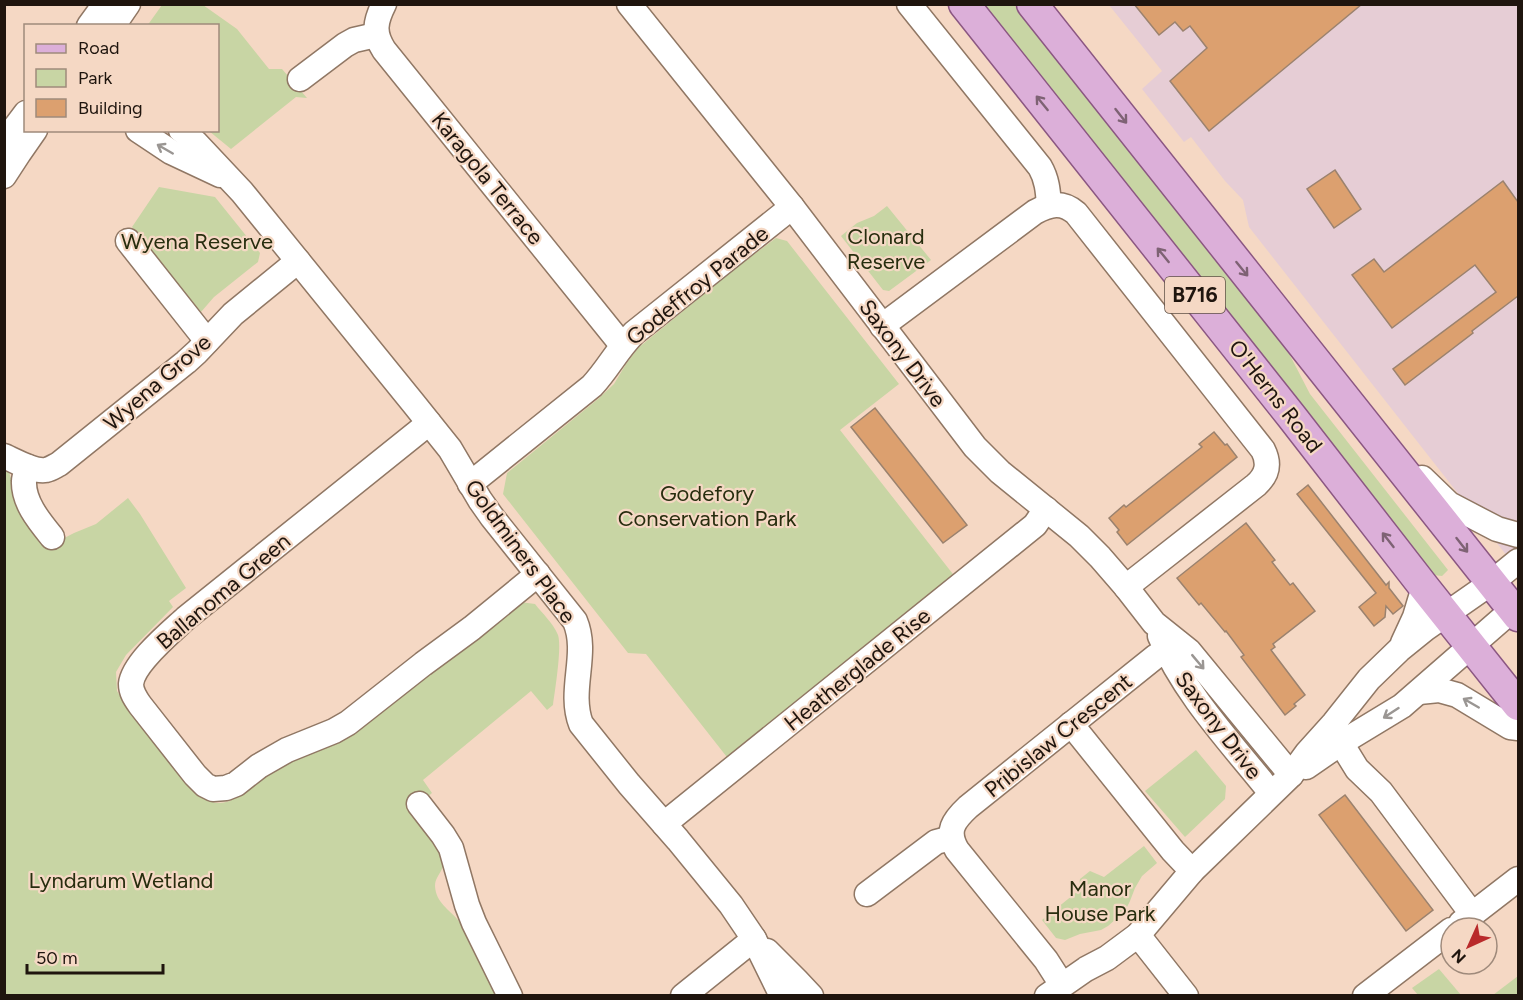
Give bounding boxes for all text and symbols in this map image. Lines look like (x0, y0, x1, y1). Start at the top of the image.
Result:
legend (24, 24, 219, 132)
text: Road (78, 37, 119, 59)
text: Park (78, 67, 113, 89)
one-way arrow (1036, 95, 1049, 111)
text: Building (78, 97, 143, 119)
street label: Karagola Terrace (426, 106, 549, 250)
one-way arrow (1114, 108, 1127, 124)
one-way arrow (157, 143, 175, 154)
street label: Godeffroy Parade (621, 220, 774, 351)
park label: Clonard Reserve (847, 223, 925, 275)
park label: Wyena Reserve (121, 228, 273, 255)
one-way arrow (1157, 247, 1170, 263)
one-way arrow (1235, 260, 1248, 276)
road number: B716 (1165, 277, 1225, 313)
street label: Saxony Drive (853, 294, 952, 412)
street label: Wyena Grove (98, 328, 216, 436)
street label: O'Herns Road (1223, 334, 1328, 458)
street label: Goldminers Place (459, 474, 582, 628)
park label: Godefory Conservation Park (618, 480, 797, 532)
street label: Ballanoma Green (151, 528, 296, 655)
one-way arrow (1382, 533, 1394, 549)
one-way arrow (1456, 537, 1469, 553)
street label: Heatherglade Rise (779, 602, 936, 737)
one-way arrow (1191, 654, 1204, 670)
street label: Saxony Drive (1169, 666, 1268, 784)
street label: Pribislaw Crescent (979, 668, 1138, 803)
one-way arrow (1463, 697, 1480, 709)
one-way arrow (1383, 707, 1400, 719)
park label: Lyndarum Wetland (29, 867, 213, 894)
park label: Manor House Park (1044, 875, 1156, 927)
north arrow (1439, 916, 1499, 976)
scale bar (27, 937, 164, 975)
text: N (1448, 945, 1470, 967)
text: 50 m (36, 947, 78, 969)

